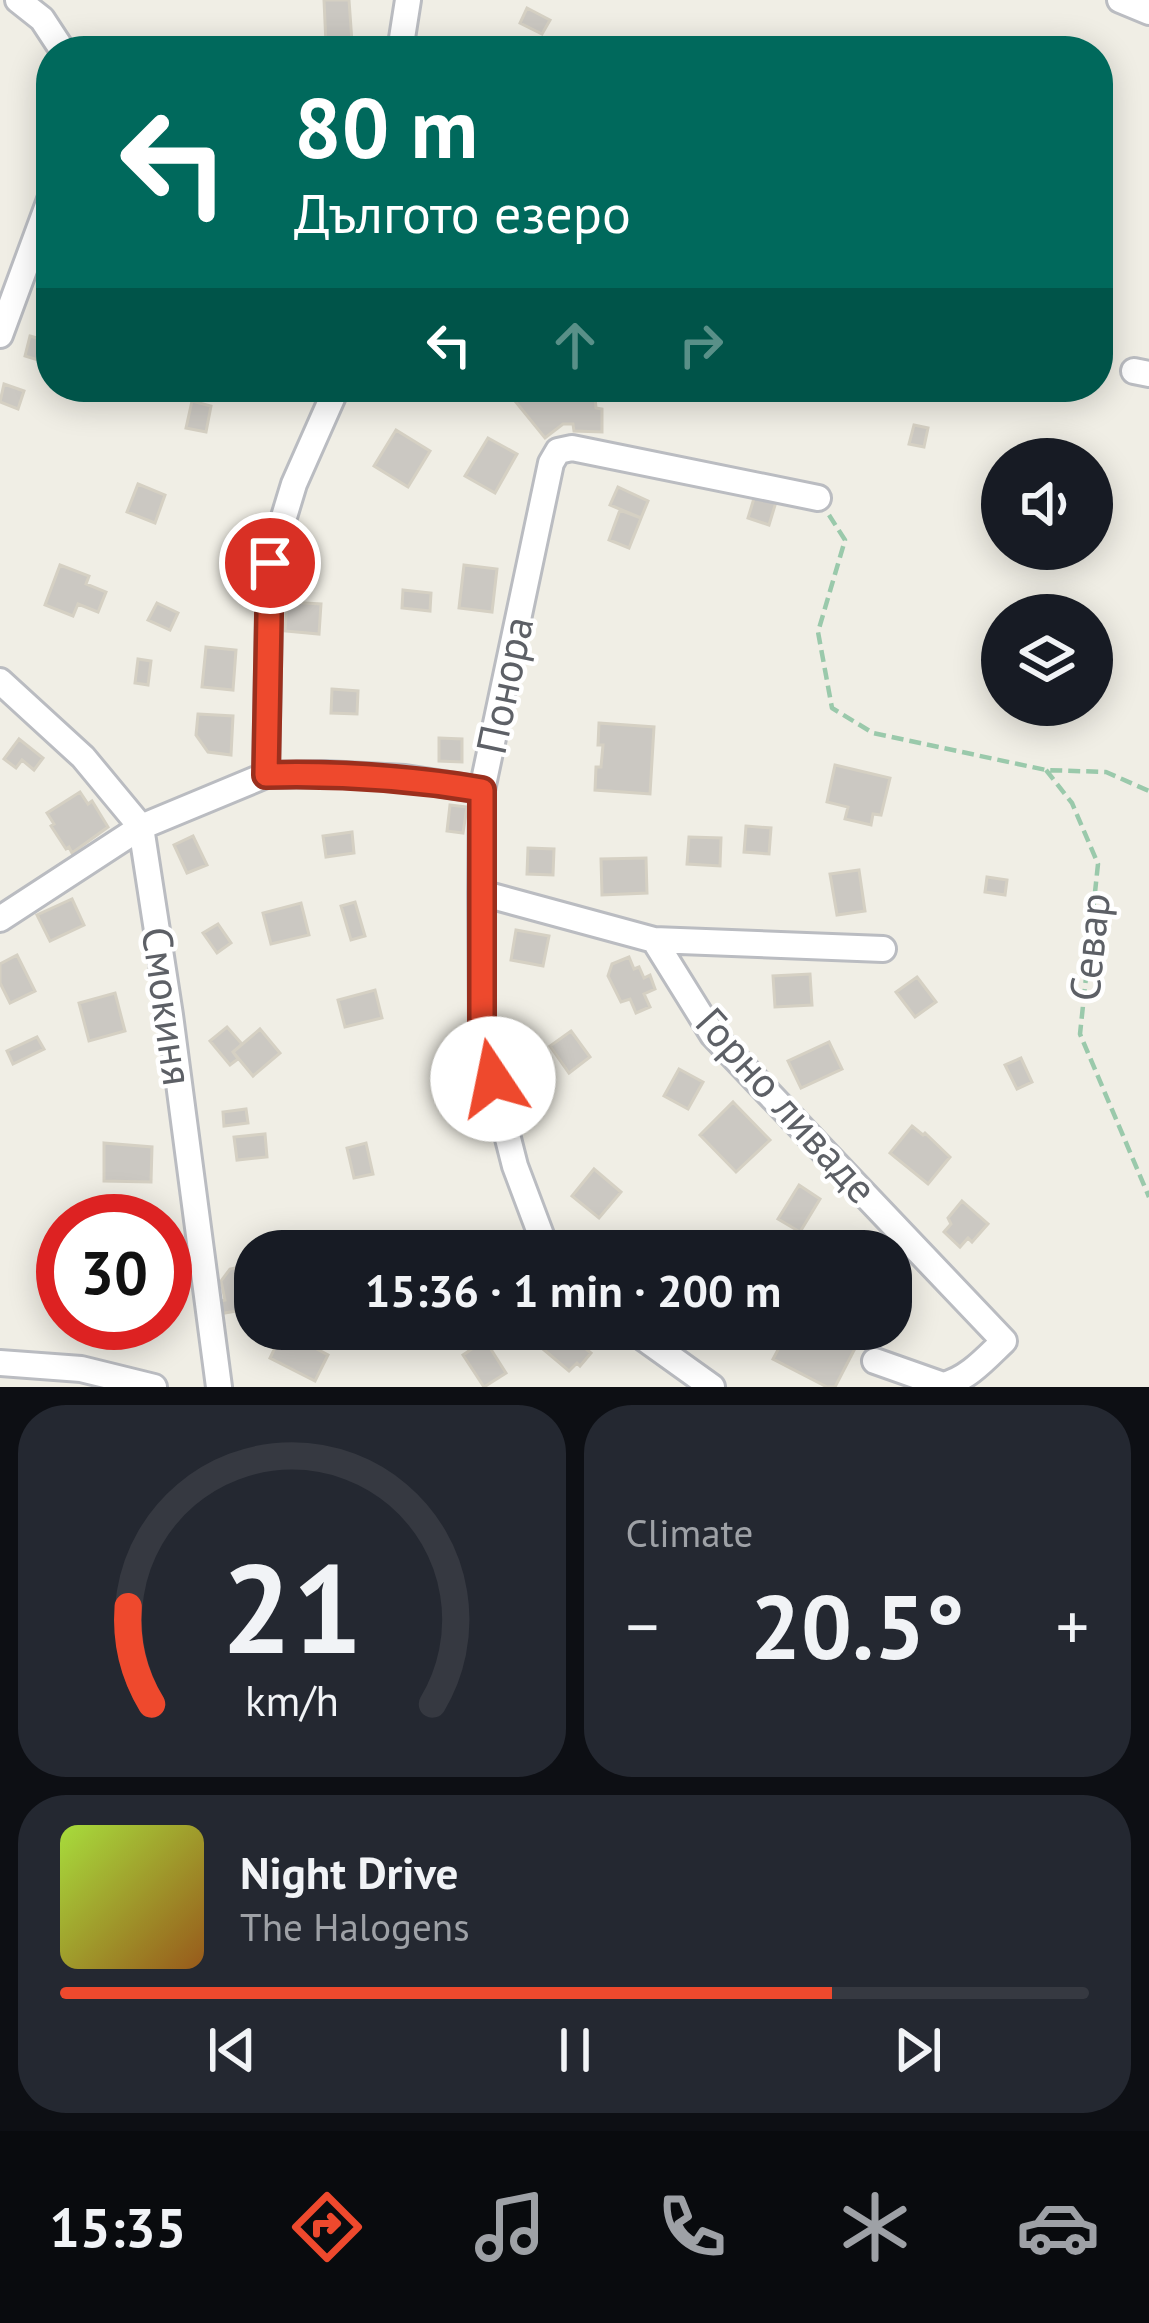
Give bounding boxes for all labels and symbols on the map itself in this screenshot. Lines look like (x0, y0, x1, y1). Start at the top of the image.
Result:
pin (219, 512, 321, 614)
street label: Понора (463, 611, 545, 759)
street label: Севар (1056, 890, 1122, 1004)
street label: Смокиня (130, 923, 206, 1089)
street label: Горно ливаде (684, 995, 890, 1215)
position arrow (430, 1016, 556, 1142)
speed limit sign: 30 (36, 1194, 192, 1350)

